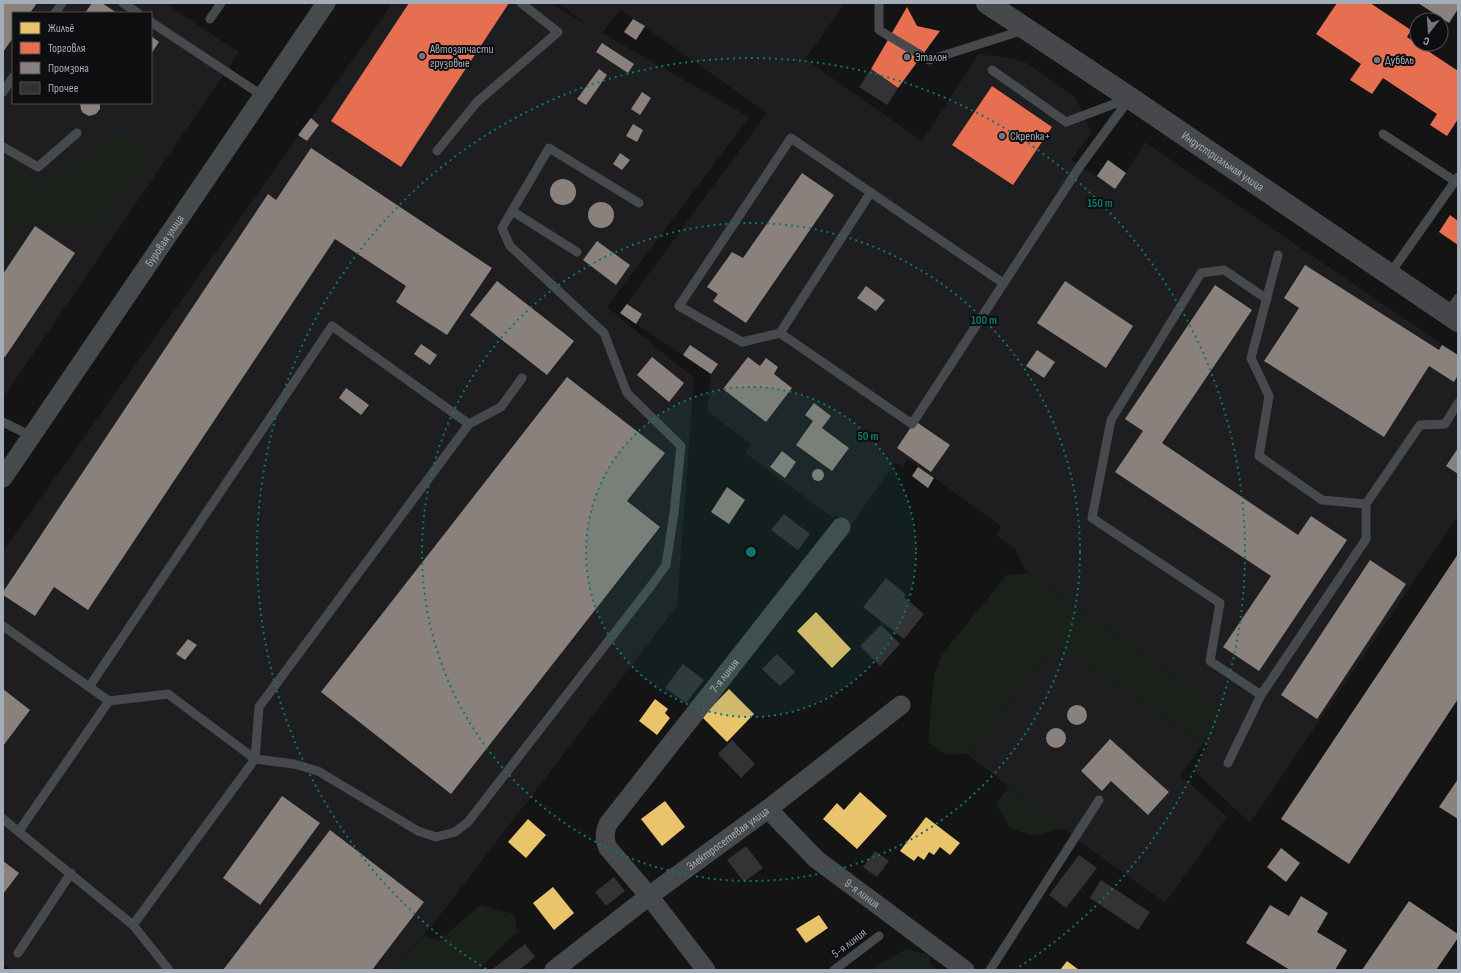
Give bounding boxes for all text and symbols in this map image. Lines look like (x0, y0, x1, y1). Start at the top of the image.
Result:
legend (12, 12, 152, 104)
north arrow (1409, 12, 1449, 52)
text: Жильё (48, 21, 75, 36)
text: С (1421, 34, 1431, 48)
text: Торговля (48, 41, 86, 56)
place label: Автозапчасти грузовые (429, 42, 494, 71)
place label: Эталон (915, 50, 947, 65)
marker: Автозапчасти грузовые (417, 51, 427, 61)
marker: Эталон (902, 52, 912, 62)
place label: Дуббль (1385, 53, 1414, 68)
marker: Дуббль (1372, 55, 1382, 65)
text: Промзона (48, 61, 89, 76)
text: Прочее (48, 81, 79, 96)
street label: Индустриальная улица (1179, 128, 1267, 195)
place label: Скрепка+ (1010, 129, 1050, 144)
marker: Скрепка+ (997, 131, 1007, 141)
text: 150 m (1087, 196, 1113, 211)
street label: Буровая улица (142, 212, 188, 270)
text: 100 m (971, 313, 997, 328)
text: 50 m (858, 429, 878, 444)
centre of rings (744, 545, 758, 559)
street label: 7-я линия (707, 656, 743, 696)
street label: Электросетевая улица (684, 803, 773, 874)
street label: 9-я линия (841, 876, 883, 912)
street label: 5-я линия (829, 925, 870, 961)

